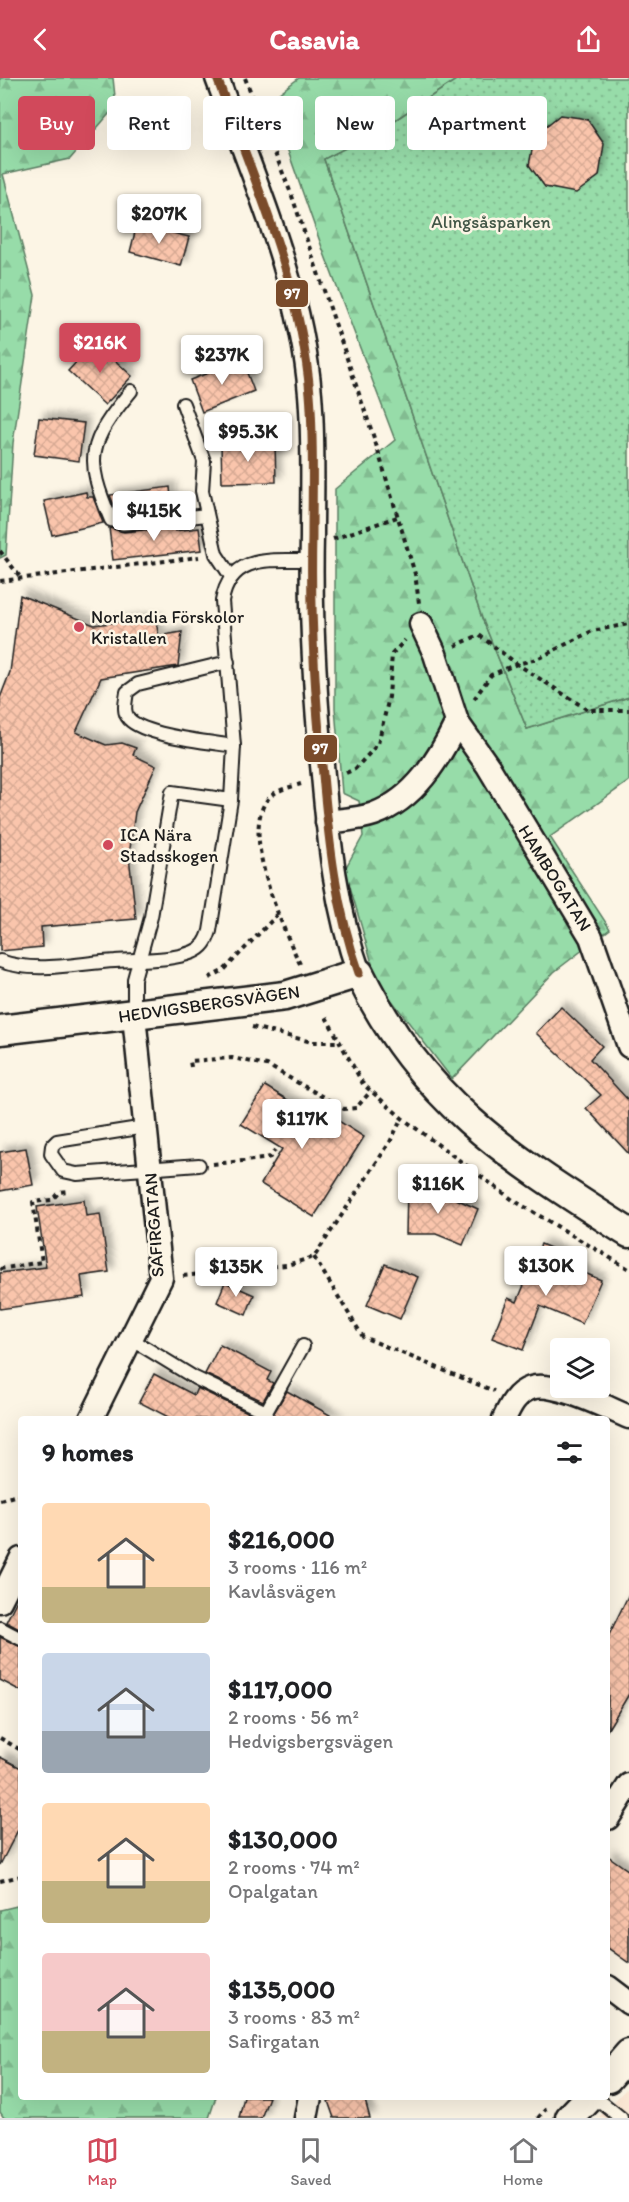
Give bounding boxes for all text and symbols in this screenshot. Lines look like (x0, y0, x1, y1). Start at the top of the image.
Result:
icon: back (24, 23, 57, 56)
text: Casavia (269, 23, 360, 56)
icon: share (572, 23, 605, 56)
chip: Buy (18, 96, 95, 150)
chip: Rent (107, 96, 191, 150)
chip: Filters (203, 96, 303, 150)
chip: New (315, 96, 395, 150)
chip: Apartment (407, 96, 547, 150)
pin: $207K (117, 194, 201, 245)
text: $207K (131, 201, 187, 225)
park label: Alingsåsparken (431, 211, 551, 233)
line badge: 97 (275, 279, 309, 308)
text: 97 (284, 284, 300, 303)
pin: $216K (58, 323, 142, 374)
text: $216K (73, 330, 127, 354)
pin: $237K (180, 335, 264, 386)
text: $237K (195, 342, 249, 366)
pin: $95.3K (199, 412, 297, 463)
text: $95.3K (218, 419, 278, 443)
pin: $415K (112, 491, 196, 542)
text: $415K (127, 498, 181, 522)
place label: Norlandia Förskolor Kristallen (91, 606, 245, 649)
marker: Norlandia Förskolor Kristallen (72, 620, 86, 634)
line badge: 97 (303, 734, 338, 763)
text: 97 (312, 739, 328, 758)
street label: HAMBOGATAN (514, 821, 596, 935)
place label: ICA Nära Stadsskogen (120, 824, 218, 867)
marker: ICA Nära Stadsskogen (101, 838, 115, 852)
street label: HEDVIGSBERGSVÄGEN (117, 980, 301, 1028)
pin: $117K (260, 1099, 344, 1150)
text: $117K (276, 1106, 328, 1130)
pin: $116K (396, 1164, 480, 1215)
text: $116K (412, 1171, 464, 1195)
street label: SAFIRGATAN (139, 1172, 169, 1278)
pin: $130K (504, 1246, 588, 1297)
pin: $135K (194, 1247, 278, 1298)
text: $130K (518, 1253, 574, 1277)
text: $135K (209, 1254, 263, 1278)
map controls (550, 1338, 610, 1398)
button: layers (550, 1338, 610, 1398)
text: 9 homes (42, 1436, 134, 1468)
icon: filters (553, 1436, 586, 1469)
text: $216,000 (228, 1523, 335, 1555)
icon: home (90, 1527, 162, 1599)
text: 3 rooms · 116 m² (228, 1555, 367, 1579)
text: Kavlåsvägen (228, 1579, 336, 1603)
text: $117,000 (228, 1673, 332, 1705)
icon: home (90, 1677, 162, 1749)
text: 2 rooms · 56 m² (228, 1705, 359, 1729)
text: Hedvigsbergsvägen (228, 1729, 393, 1753)
text: $130,000 (228, 1823, 338, 1855)
icon: home (90, 1827, 162, 1899)
text: 2 rooms · 74 m² (228, 1855, 360, 1879)
text: Opalgatan (228, 1879, 318, 1903)
text: $135,000 (228, 1973, 335, 2005)
icon: home (90, 1977, 162, 2049)
text: 3 rooms · 83 m² (228, 2005, 360, 2029)
text: Safirgatan (228, 2029, 320, 2053)
tab: Map (86, 2134, 119, 2189)
tab: Saved (290, 2134, 331, 2189)
tab: Home (503, 2134, 543, 2189)

